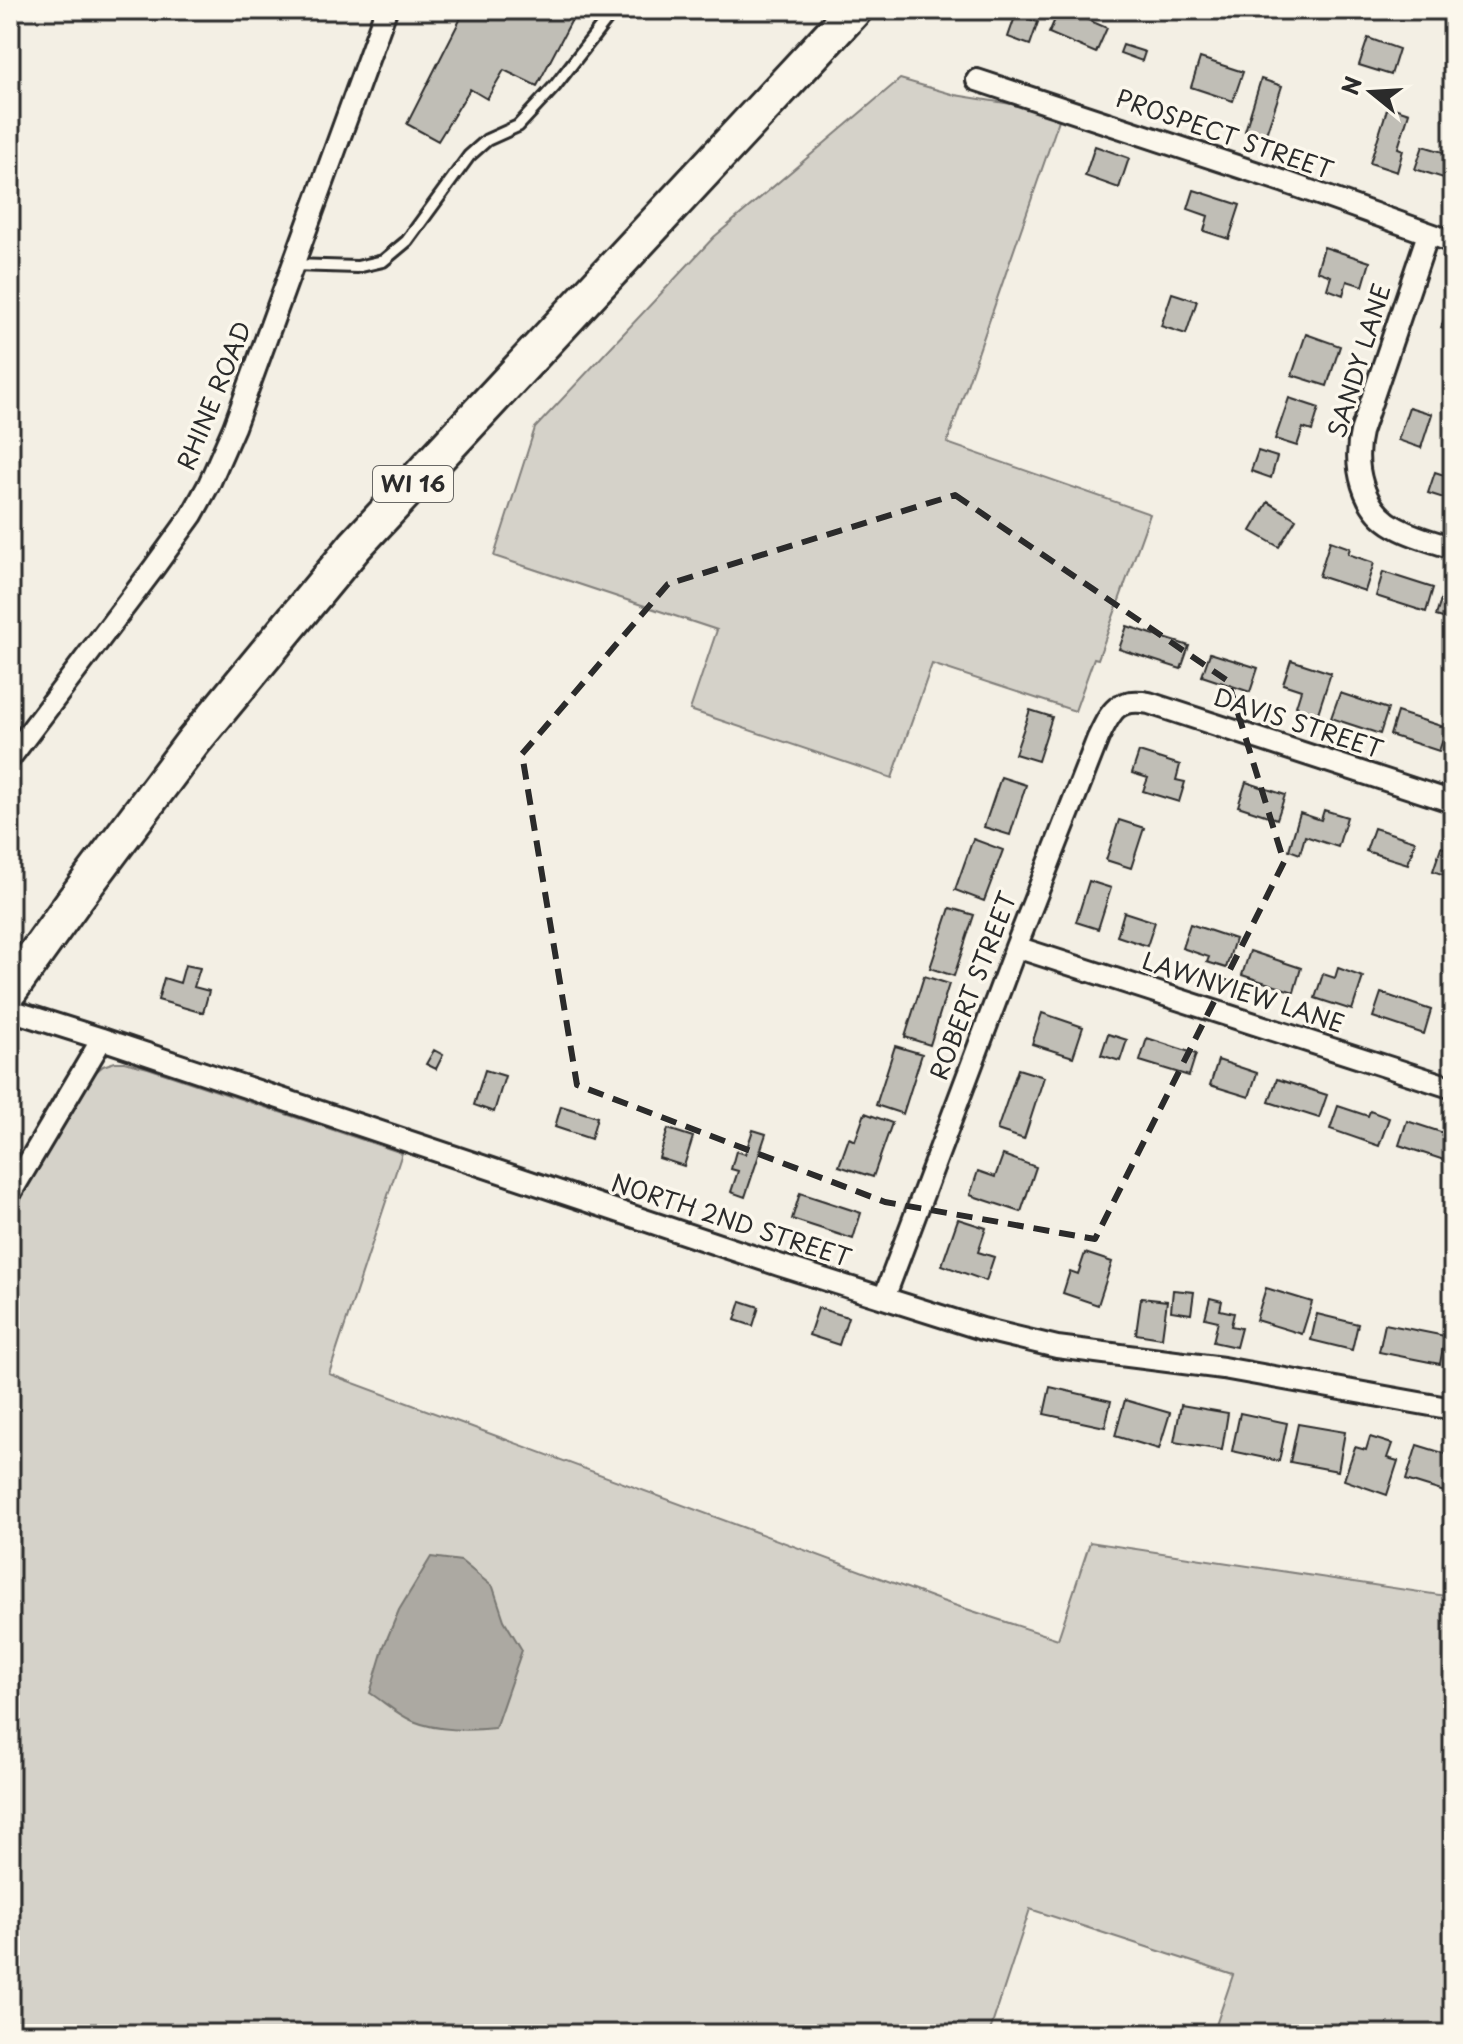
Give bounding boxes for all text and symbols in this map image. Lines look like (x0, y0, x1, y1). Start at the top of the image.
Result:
north arrow (1331, 52, 1411, 132)
text: N (1332, 72, 1369, 99)
street label: PROSPECT STREET (1111, 79, 1339, 187)
street label: SANDY LANE (1318, 279, 1399, 442)
street label: RHINE ROAD (167, 315, 259, 475)
road number: WI 16 (373, 466, 453, 502)
street label: DAVIS STREET (1210, 678, 1388, 767)
street label: ROBERT STREET (920, 886, 1025, 1085)
street label: LAWNVIEW LANE (1138, 941, 1349, 1041)
street label: NORTH 2ND STREET (607, 1163, 857, 1275)

